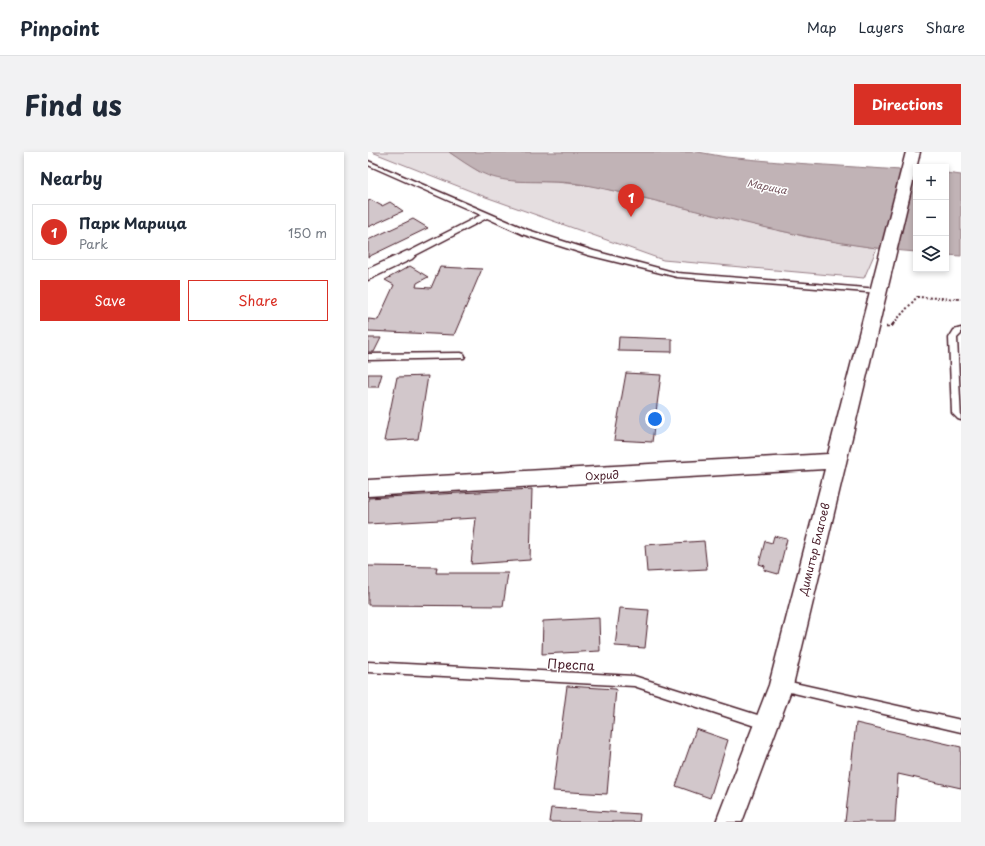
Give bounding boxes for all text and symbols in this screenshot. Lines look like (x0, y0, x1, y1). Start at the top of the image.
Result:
text: Pinpoint (20, 14, 100, 42)
text: Map (807, 17, 837, 38)
text: Layers (859, 17, 904, 38)
text: Share (926, 17, 965, 38)
text: Find us (24, 83, 122, 126)
button: Directions (854, 84, 961, 125)
map controls (913, 164, 949, 272)
button: + (913, 164, 949, 200)
text: Nearby (40, 165, 102, 191)
water label: Марица (746, 175, 789, 197)
pin: 1 (618, 184, 644, 217)
button: − (913, 200, 949, 236)
text: Парк Марица (79, 211, 187, 234)
text: 1 (51, 223, 57, 242)
text: 150 m (288, 223, 327, 242)
text: Park (79, 234, 108, 253)
button: layers (913, 236, 949, 272)
button: Save (40, 280, 180, 321)
button: Share (188, 280, 328, 321)
your location (645, 409, 665, 429)
street label: Охрид (585, 466, 619, 484)
street label: Димитър Благоев (794, 501, 834, 598)
street label: Преспа (547, 653, 595, 675)

